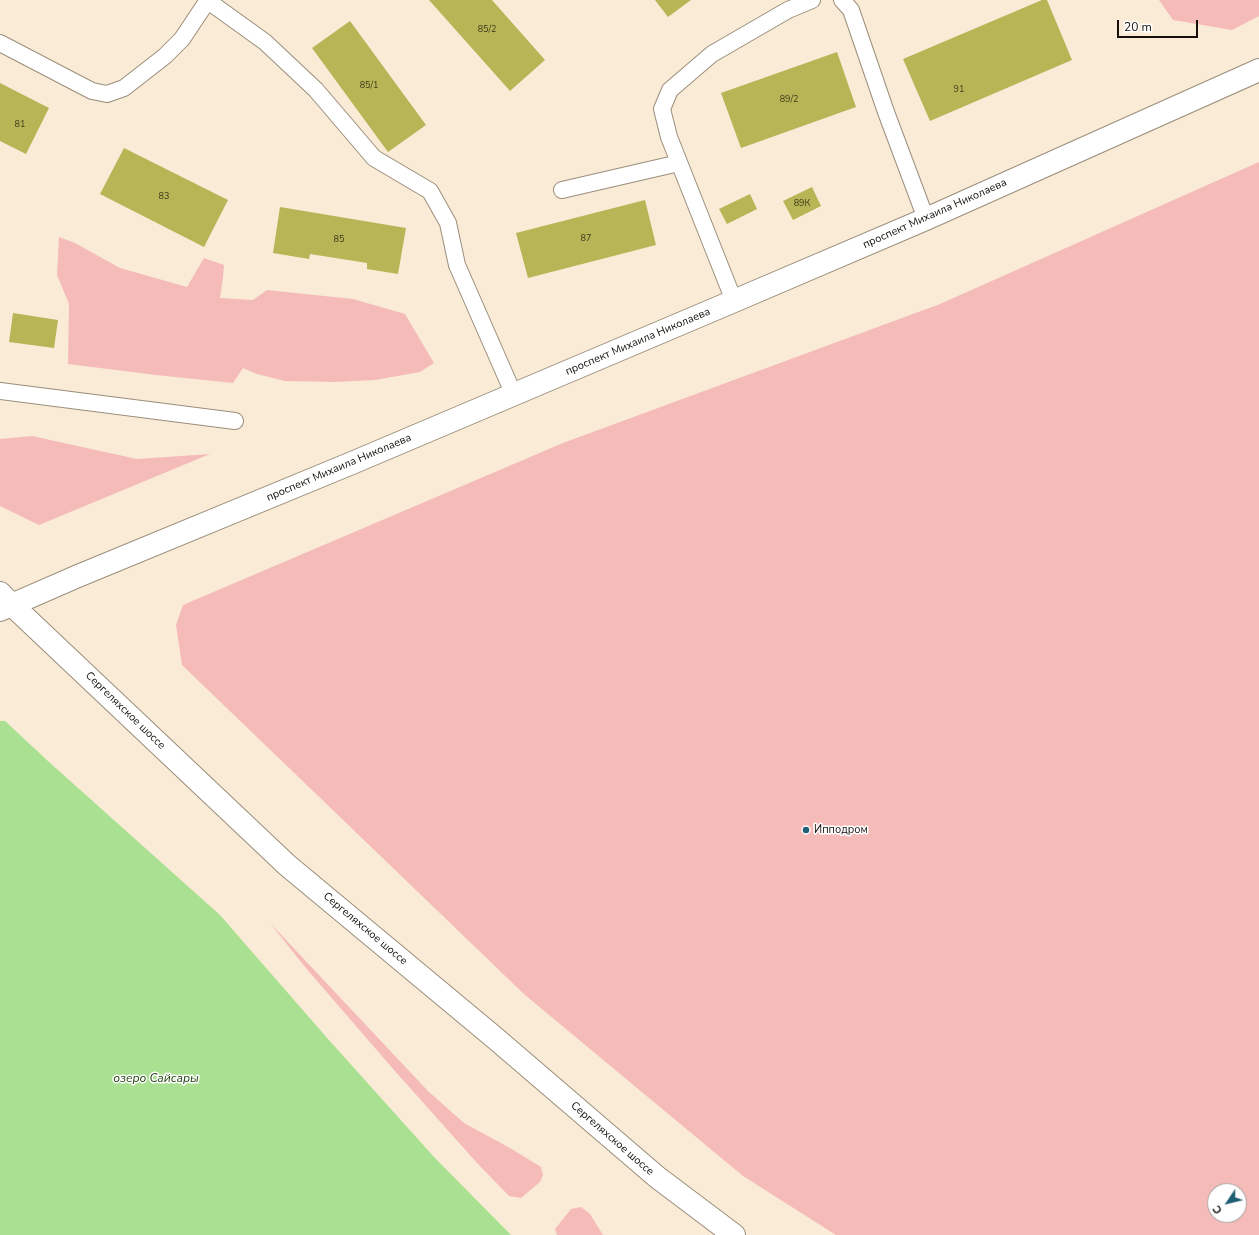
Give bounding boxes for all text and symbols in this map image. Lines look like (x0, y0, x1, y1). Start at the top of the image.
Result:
scale bar (1119, 12, 1200, 38)
text: 20 m (1124, 19, 1152, 35)
house number: 85/2 (478, 25, 496, 35)
house number: 85/1 (360, 81, 378, 91)
house number: 91 (954, 85, 964, 95)
house number: 89/2 (780, 95, 798, 105)
house number: 81 (15, 120, 25, 130)
street label: проспект Михаила Николаева (861, 176, 1009, 252)
house number: 83 (159, 192, 169, 202)
house number: 89К (794, 199, 810, 209)
house number: 87 (581, 234, 591, 244)
house number: 85 (334, 235, 344, 245)
street label: проспект Михаила Николаева (564, 305, 712, 379)
street label: проспект Михаила Николаева (265, 431, 413, 505)
street label: Сергеляхское шоссе (82, 669, 168, 753)
place label: Ипподром (814, 823, 868, 837)
marker: Ипподром (801, 825, 811, 835)
street label: Сергеляхское шоссе (320, 890, 410, 968)
water label: озеро Сайсары (113, 1072, 199, 1086)
street label: Сергеляхское шоссе (568, 1099, 656, 1179)
north arrow (1207, 1183, 1247, 1223)
text: С (1209, 1202, 1226, 1217)

